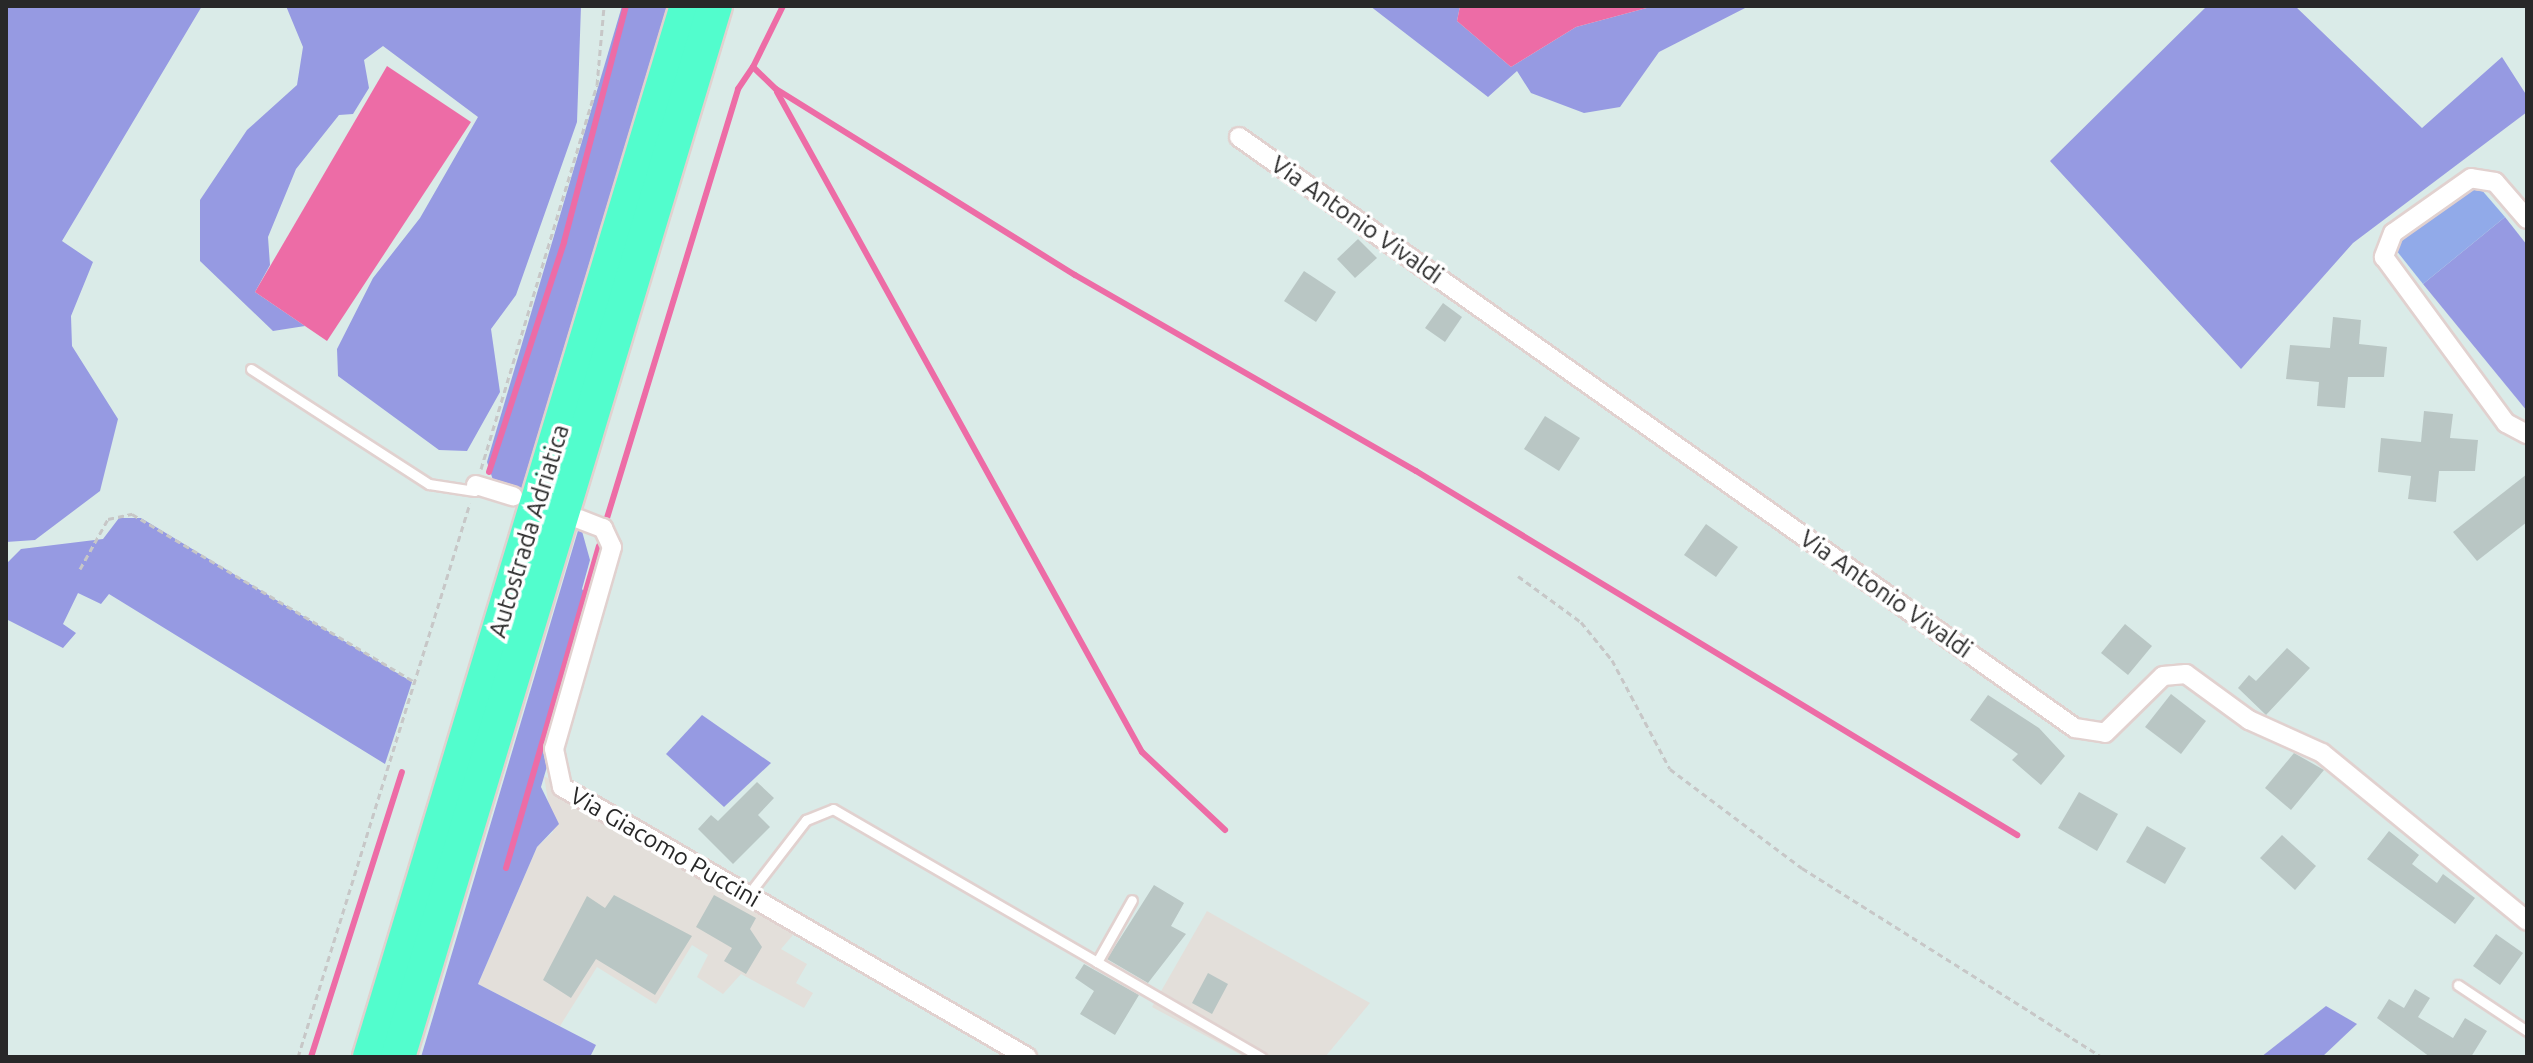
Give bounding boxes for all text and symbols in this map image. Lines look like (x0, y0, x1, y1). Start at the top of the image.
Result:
street label: Via Antonio Vivaldi (1265, 150, 1449, 290)
street label: Autostrada Adriatica (483, 421, 575, 641)
street label: Via Antonio Vivaldi (1794, 524, 1978, 664)
street label: Via Giacomo Puccini (565, 781, 765, 913)

